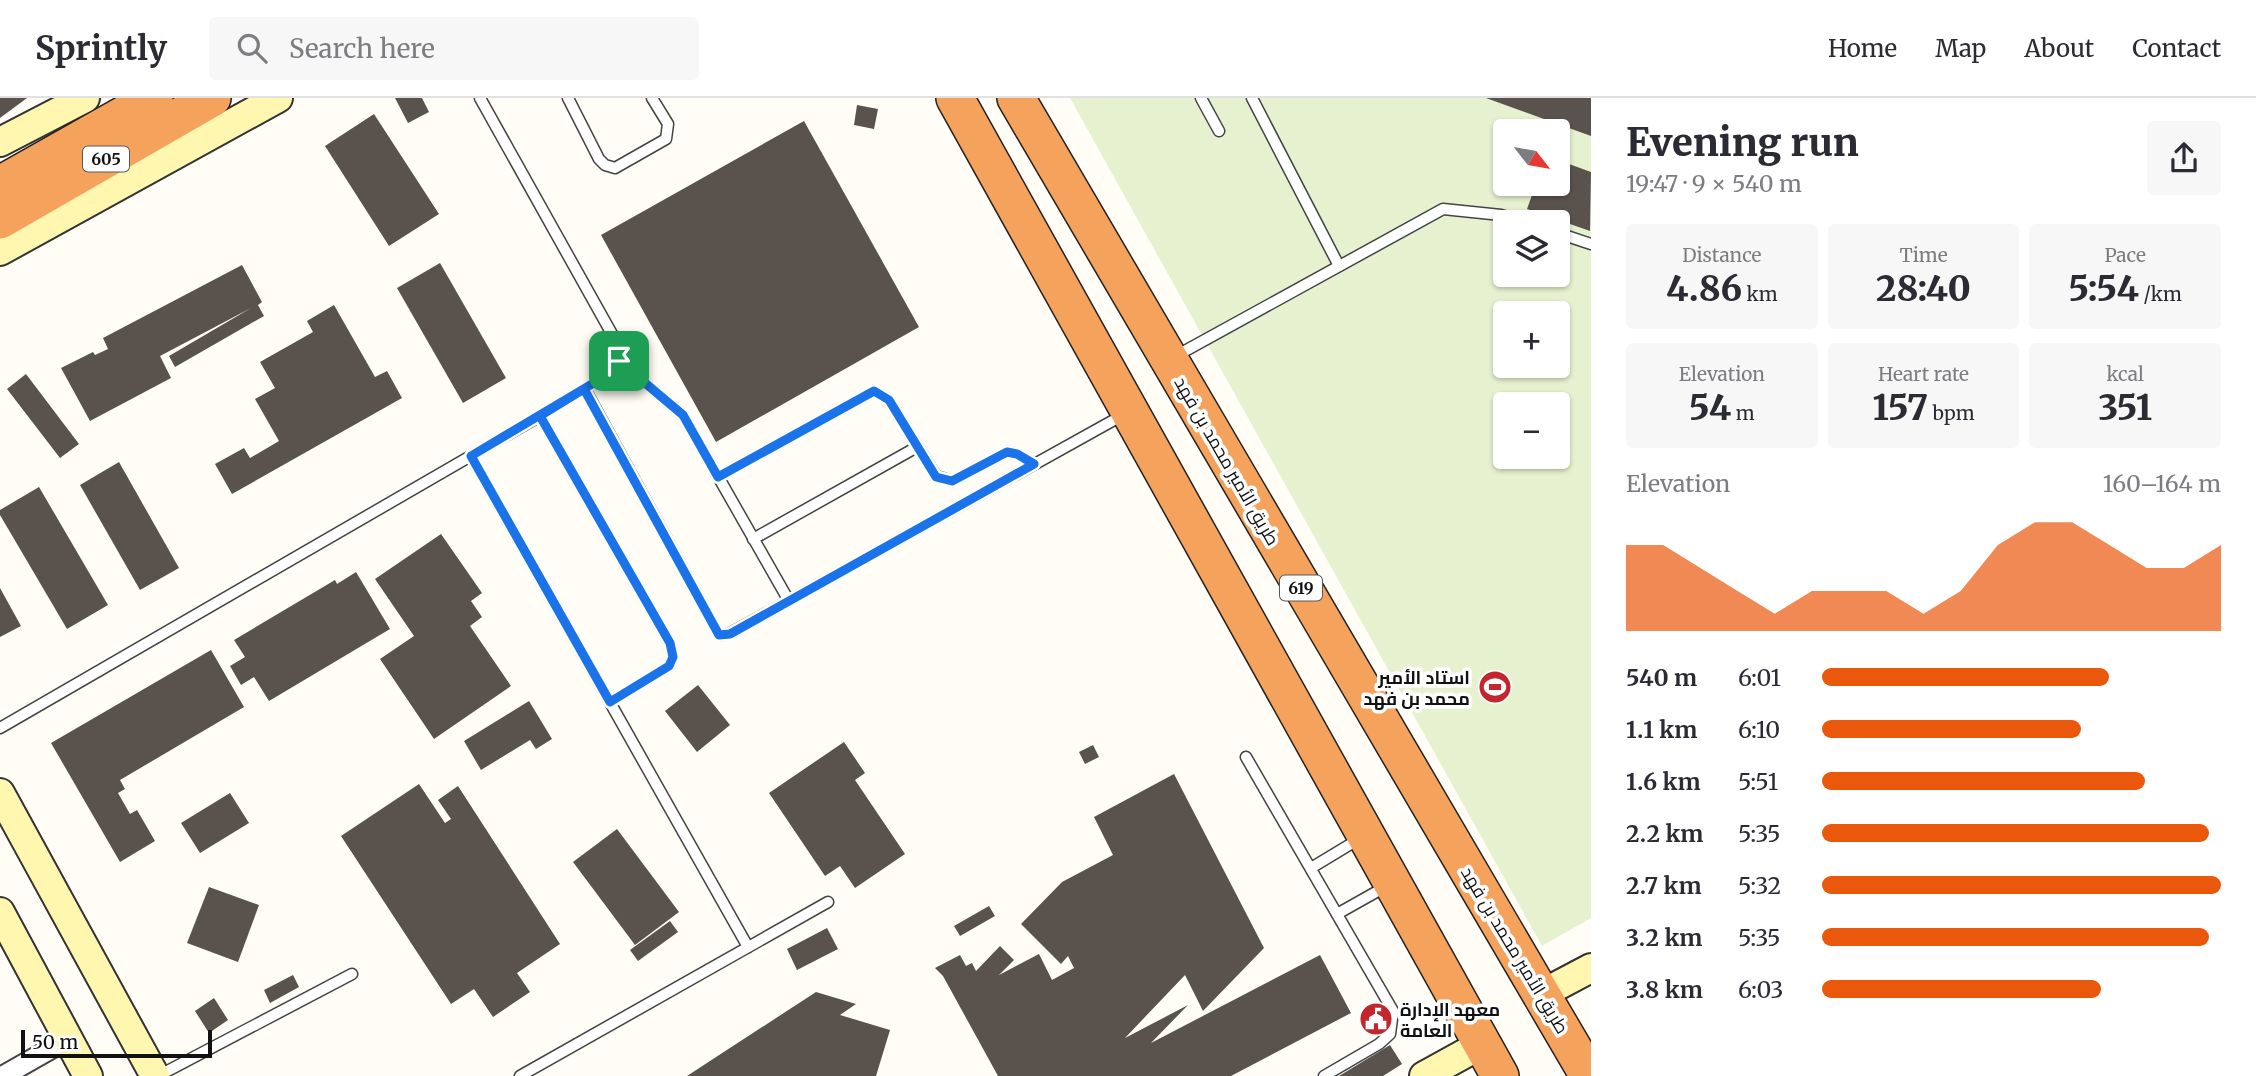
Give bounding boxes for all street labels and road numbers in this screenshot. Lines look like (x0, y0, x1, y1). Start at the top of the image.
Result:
road number: 605 (83, 146, 129, 172)
street label: طريق الأمير محمد بن فهد (1168, 373, 1285, 550)
road number: 619 (1280, 575, 1322, 601)
street label: طريق الأمير محمد بن فهد (1455, 862, 1574, 1038)

